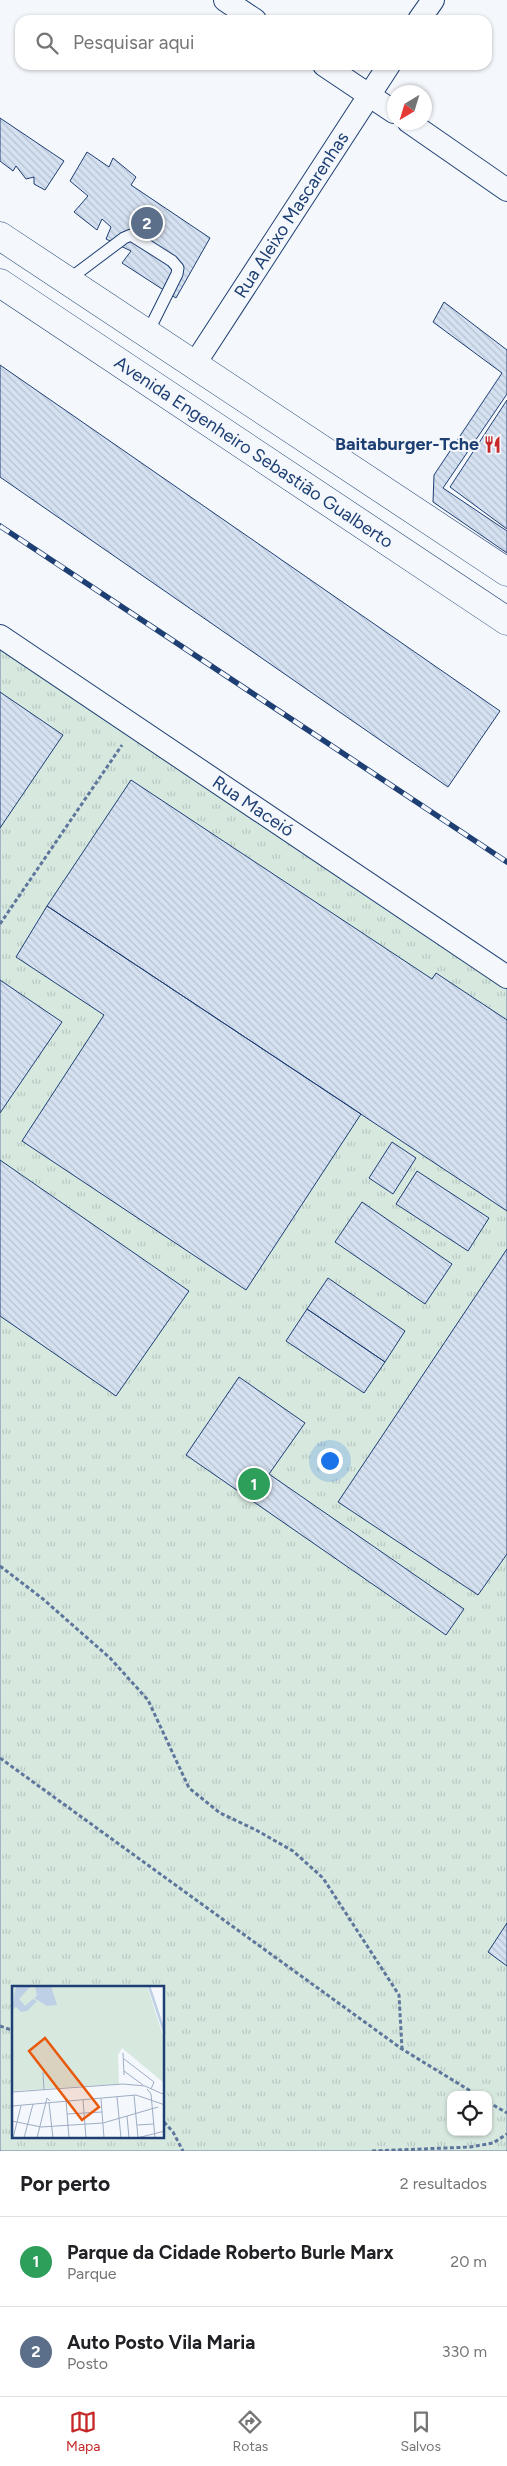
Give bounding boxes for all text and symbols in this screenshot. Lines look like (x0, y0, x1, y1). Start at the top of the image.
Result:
search box (15, 15, 492, 70)
icon: search (33, 29, 61, 57)
text: Pesquisar aqui (73, 31, 194, 54)
north arrow (387, 85, 432, 130)
street label: Rua Aleixo Mascarenhas (230, 128, 354, 302)
pin: 2 (131, 204, 163, 242)
street label: Avenida Engenheiro Sebastião Gualberto (110, 351, 397, 553)
place label: Baitaburger-Tche (335, 433, 479, 455)
restaurant icon: Baitaburger-Tche (483, 434, 503, 454)
street label: Rua Maceió (208, 771, 298, 841)
your location (317, 1448, 343, 1474)
pin: 1 (238, 1465, 270, 1503)
inset map (12, 1986, 165, 2138)
map controls (447, 2091, 492, 2136)
button: locate (447, 2091, 492, 2136)
text: Por perto (20, 2171, 110, 2196)
text: 2 resultados (400, 2174, 487, 2193)
text: Parque da Cidade Roberto Burle Marx (67, 2241, 394, 2264)
text: 1 (33, 2252, 39, 2271)
text: 20 m (450, 2252, 487, 2271)
text: Parque (67, 2264, 117, 2283)
text: Auto Posto Vila Maria (67, 2331, 255, 2354)
text: 2 (31, 2342, 41, 2361)
text: 330 m (442, 2342, 487, 2361)
text: Posto (67, 2354, 108, 2373)
tab: Mapa (66, 2408, 100, 2455)
tab: Rotas (233, 2408, 268, 2455)
tab: Salvos (400, 2408, 441, 2455)

